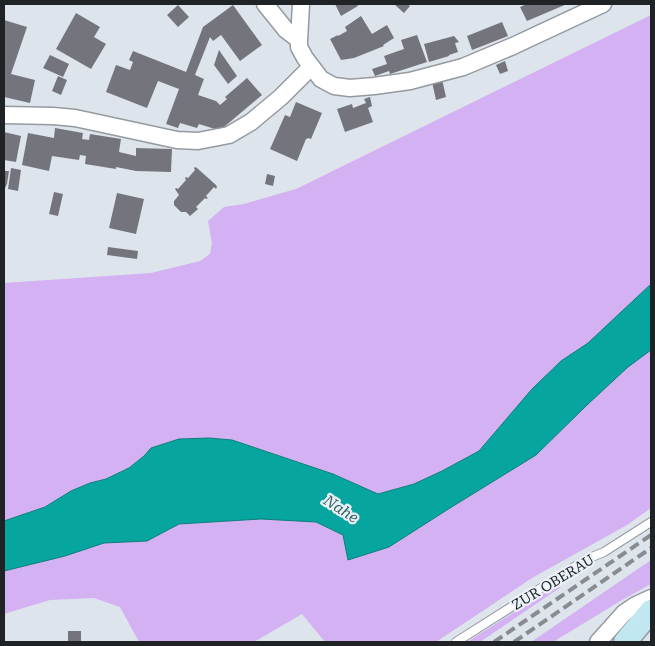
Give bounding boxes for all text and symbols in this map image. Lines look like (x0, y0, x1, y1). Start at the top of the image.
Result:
water label: Nahe (320, 491, 362, 527)
street label: ZUR OBERAU (509, 551, 597, 613)

